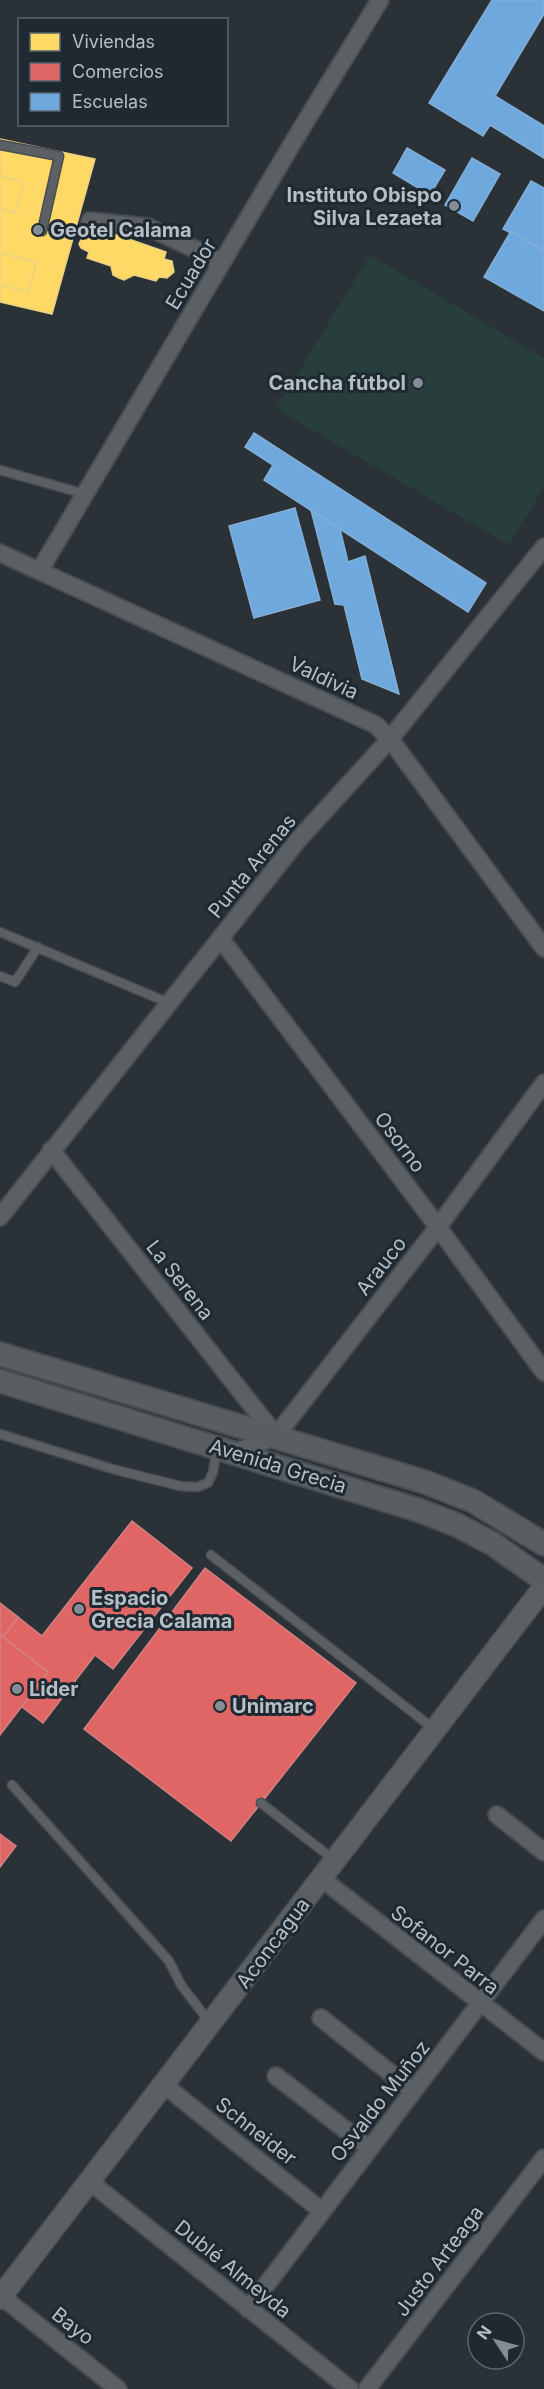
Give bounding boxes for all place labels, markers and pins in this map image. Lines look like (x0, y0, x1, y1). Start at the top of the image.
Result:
place label: Instituto Obispo Silva Lezaeta (287, 183, 442, 230)
marker: Instituto Obispo Silva Lezaeta (447, 199, 461, 213)
place label: Geotel Calama (50, 218, 192, 242)
marker: Geotel Calama (31, 223, 45, 237)
place label: Cancha fútbol (269, 371, 406, 395)
marker: Cancha fútbol (411, 376, 425, 390)
place label: Espacio Grecia Calama (91, 1586, 232, 1633)
marker: Espacio Grecia Calama (72, 1602, 86, 1616)
place label: Lider (29, 1677, 78, 1701)
marker: Lider (10, 1682, 24, 1696)
place label: Unimarc (232, 1694, 314, 1718)
marker: Unimarc (213, 1699, 227, 1713)

